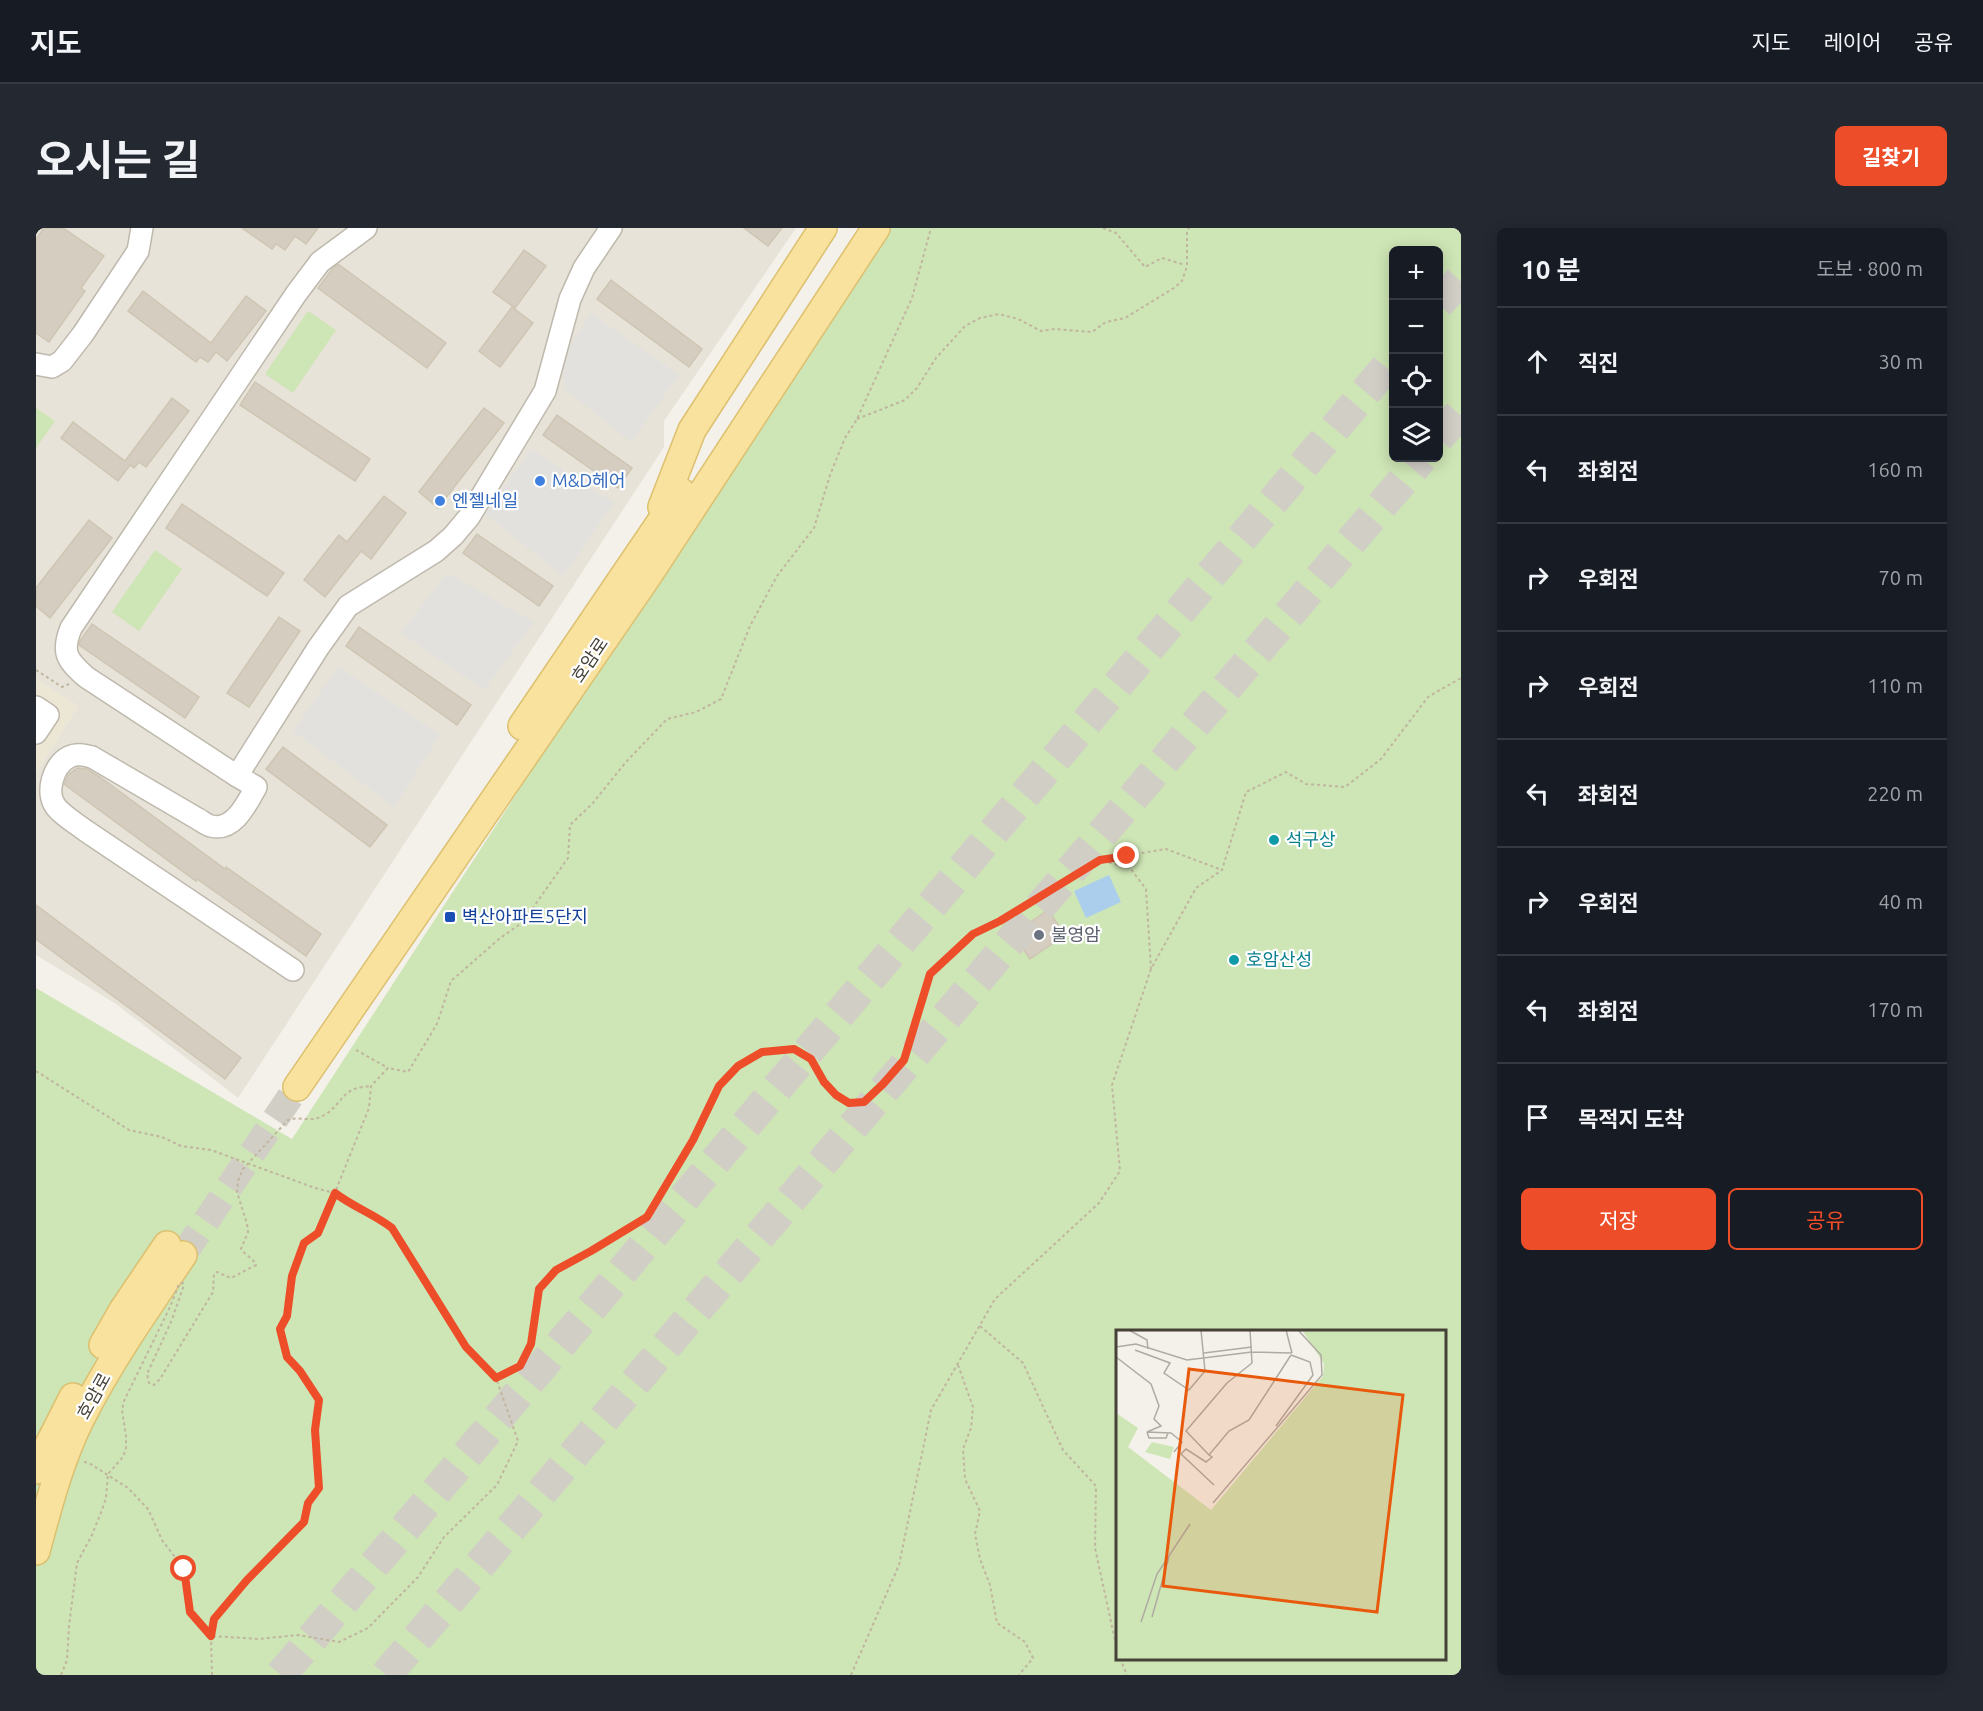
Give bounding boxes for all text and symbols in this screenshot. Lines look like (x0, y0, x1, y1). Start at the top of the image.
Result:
text: 지도 (30, 27, 82, 58)
text: 지도 (1752, 30, 1790, 54)
text: 레이어 (1823, 30, 1881, 54)
text: 공유 (1914, 30, 1953, 54)
button: 길찾기 (1835, 126, 1947, 186)
text: 오시는 길 (36, 136, 201, 183)
map controls (1389, 246, 1443, 462)
button: + (1389, 246, 1443, 300)
text: 10 분 (1521, 255, 1580, 284)
text: 도보 · 800 m (1816, 257, 1923, 280)
button: − (1389, 300, 1443, 354)
icon: ahead (1521, 345, 1554, 378)
text: 직진 (1578, 350, 1618, 375)
text: 30 m (1879, 350, 1923, 373)
button: locate (1389, 354, 1443, 408)
button: layers (1389, 408, 1443, 462)
icon: left (1521, 453, 1554, 486)
text: 좌회전 (1578, 458, 1639, 483)
text: 160 m (1867, 458, 1923, 481)
place label: M&D헤어 (552, 470, 625, 490)
marker: M&D헤어 (533, 474, 547, 488)
place label: 엔젤네일 (452, 490, 518, 510)
marker: 엔젤네일 (433, 494, 447, 508)
icon: right (1521, 561, 1554, 594)
text: 우회전 (1578, 566, 1639, 591)
text: 70 m (1879, 566, 1923, 589)
street label: 호암로 (567, 633, 611, 686)
icon: right (1521, 669, 1554, 702)
text: 우회전 (1578, 674, 1639, 699)
text: 110 m (1867, 674, 1923, 697)
icon: left (1521, 777, 1554, 810)
text: 좌회전 (1578, 782, 1639, 807)
text: 220 m (1867, 782, 1923, 805)
place label: 석구상 (1286, 829, 1336, 849)
marker: 석구상 (1267, 833, 1281, 847)
route end (1113, 842, 1139, 868)
icon: right (1521, 885, 1554, 918)
text: 우회전 (1578, 890, 1639, 915)
text: 40 m (1879, 890, 1923, 913)
place label: 벽산아파트5단지 (462, 906, 588, 926)
marker: 벽산아파트5단지 (443, 910, 457, 924)
place label: 불영암 (1051, 924, 1101, 944)
marker: 불영암 (1032, 928, 1046, 942)
place label: 호암산성 (1246, 949, 1312, 969)
marker: 호암산성 (1227, 953, 1241, 967)
icon: left (1521, 993, 1554, 1026)
text: 좌회전 (1578, 998, 1639, 1023)
text: 170 m (1867, 998, 1923, 1021)
icon: arrive (1521, 1101, 1554, 1134)
text: 목적지 도착 (1578, 1106, 1684, 1131)
button: 저장 (1521, 1188, 1716, 1250)
button: 공유 (1728, 1188, 1923, 1250)
inset map (1116, 1330, 1446, 1660)
street label: 호암로 (72, 1369, 114, 1422)
route start (170, 1555, 196, 1581)

